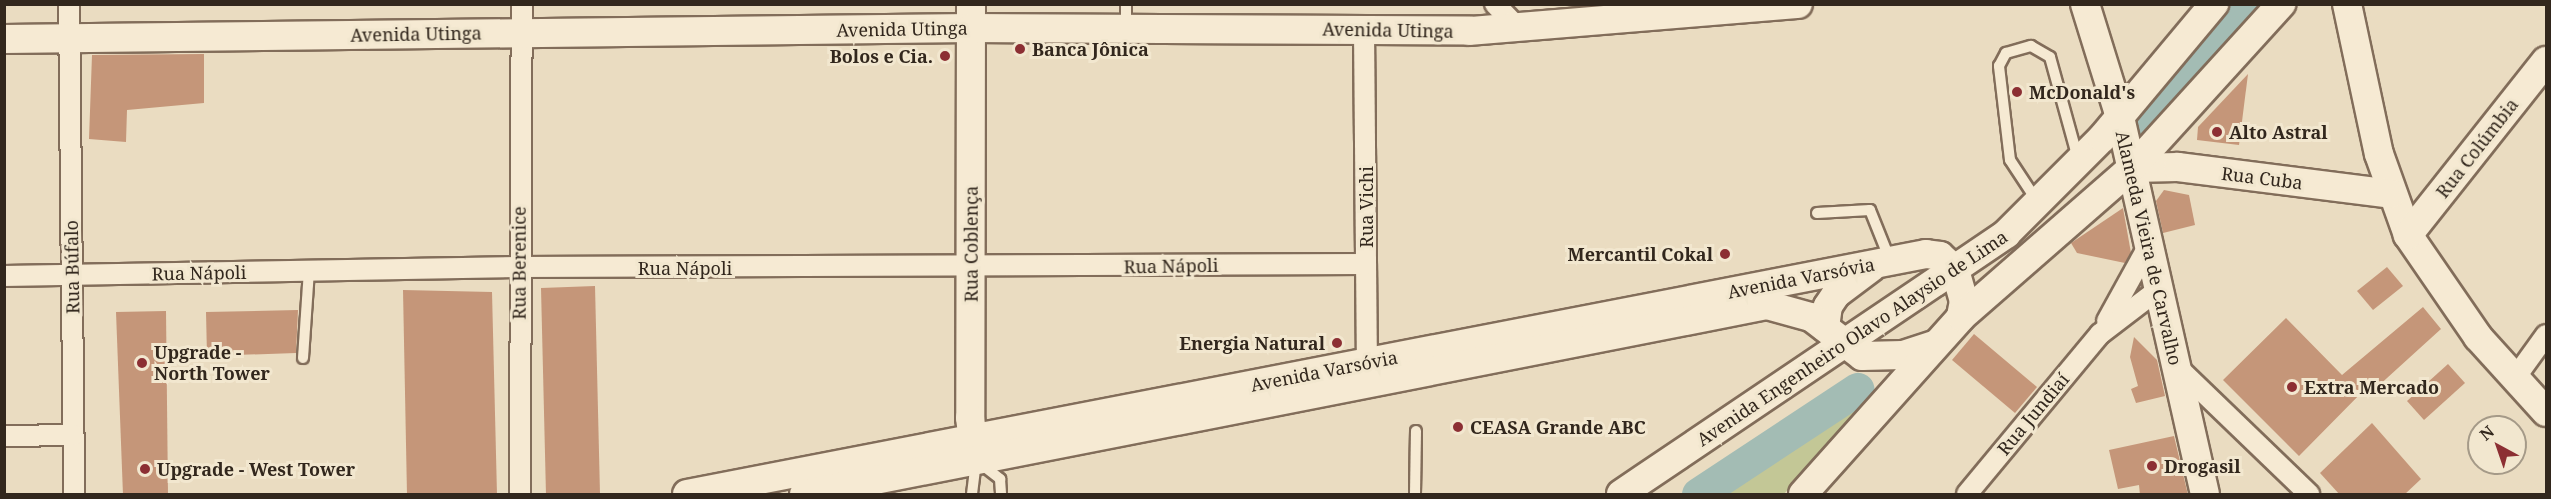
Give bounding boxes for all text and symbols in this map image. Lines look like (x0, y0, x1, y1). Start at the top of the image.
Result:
street label: Avenida Utinga (836, 17, 968, 41)
street label: Avenida Utinga (1322, 18, 1454, 42)
street label: Avenida Utinga (350, 22, 482, 46)
place label: Banca Jônica (1032, 38, 1149, 60)
marker: Banca Jônica (1013, 42, 1027, 56)
place label: Bolos e Cia. (830, 45, 933, 67)
marker: Bolos e Cia. (938, 49, 952, 63)
place label: McDonald's (2029, 81, 2135, 103)
marker: McDonald's (2010, 85, 2024, 99)
street label: Rua Colúmbia (2431, 94, 2523, 202)
place label: Alto Astral (2229, 121, 2328, 143)
marker: Alto Astral (2210, 125, 2224, 139)
street label: Alameda Vieira de Carvalho (2111, 129, 2187, 367)
street label: Rua Cuba (2220, 162, 2304, 194)
street label: Rua Vichi (1355, 166, 1377, 248)
street label: Rua Coblença (960, 186, 982, 302)
street label: Rua Berenice (508, 206, 530, 320)
street label: Rua Búfalo (60, 220, 84, 314)
street label: Avenida Engenheiro Olavo Alaysio de Lima (1693, 226, 2011, 450)
place label: Mercantil Cokal (1568, 243, 1713, 265)
marker: Mercantil Cokal (1718, 247, 1732, 261)
street label: Avenida Varsóvia (1726, 253, 1876, 303)
street label: Rua Nápoli (1123, 254, 1219, 278)
street label: Rua Nápoli (638, 257, 732, 279)
street label: Rua Nápoli (151, 261, 247, 285)
place label: Energia Natural (1179, 332, 1325, 354)
marker: Energia Natural (1330, 336, 1344, 350)
place label: Upgrade - North Tower (154, 342, 270, 385)
street label: Avenida Varsóvia (1249, 346, 1399, 396)
marker: Upgrade - North Tower (135, 356, 149, 370)
street label: Rua Jundiaí (1993, 369, 2073, 459)
place label: Extra Mercado (2304, 376, 2439, 398)
marker: Extra Mercado (2285, 380, 2299, 394)
north arrow (2467, 415, 2527, 475)
place label: CEASA Grande ABC (1470, 416, 1646, 438)
marker: CEASA Grande ABC (1451, 420, 1465, 434)
text: N (2475, 420, 2499, 445)
place label: Drogasil (2164, 455, 2240, 477)
place label: Upgrade - West Tower (157, 458, 355, 480)
marker: Drogasil (2145, 459, 2159, 473)
marker: Upgrade - West Tower (138, 462, 152, 476)

